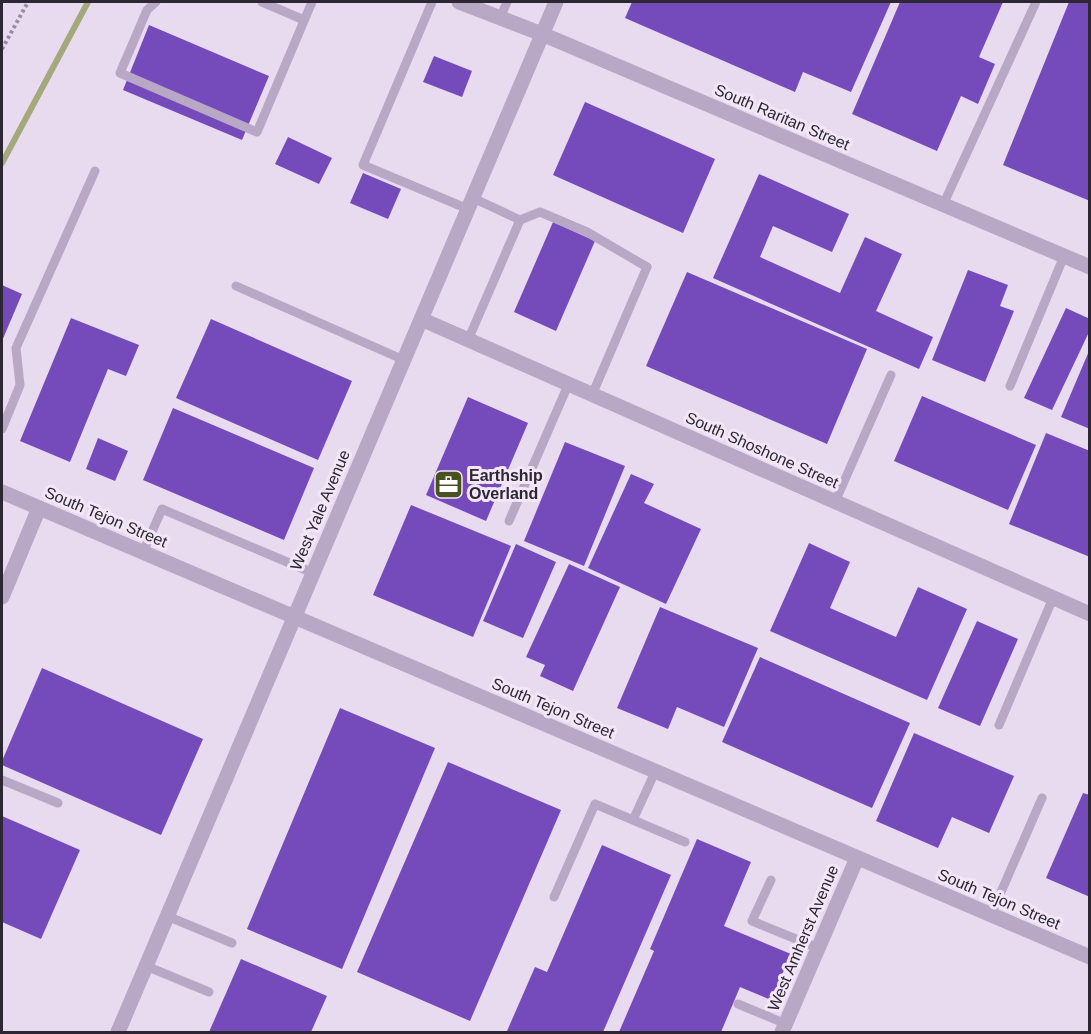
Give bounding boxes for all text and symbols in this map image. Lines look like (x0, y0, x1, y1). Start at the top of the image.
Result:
street label: South Raritan Street (712, 81, 853, 153)
street label: South Shoshone Street (683, 409, 842, 492)
street label: West Yale Avenue (287, 447, 353, 573)
place label: Earthship Overland (469, 467, 543, 502)
office icon: Earthship Overland (432, 468, 464, 500)
street label: South Tejon Street (42, 484, 170, 551)
street label: South Tejon Street (489, 675, 617, 742)
street label: West Amherst Avenue (765, 862, 842, 1014)
street label: South Tejon Street (935, 866, 1063, 933)

